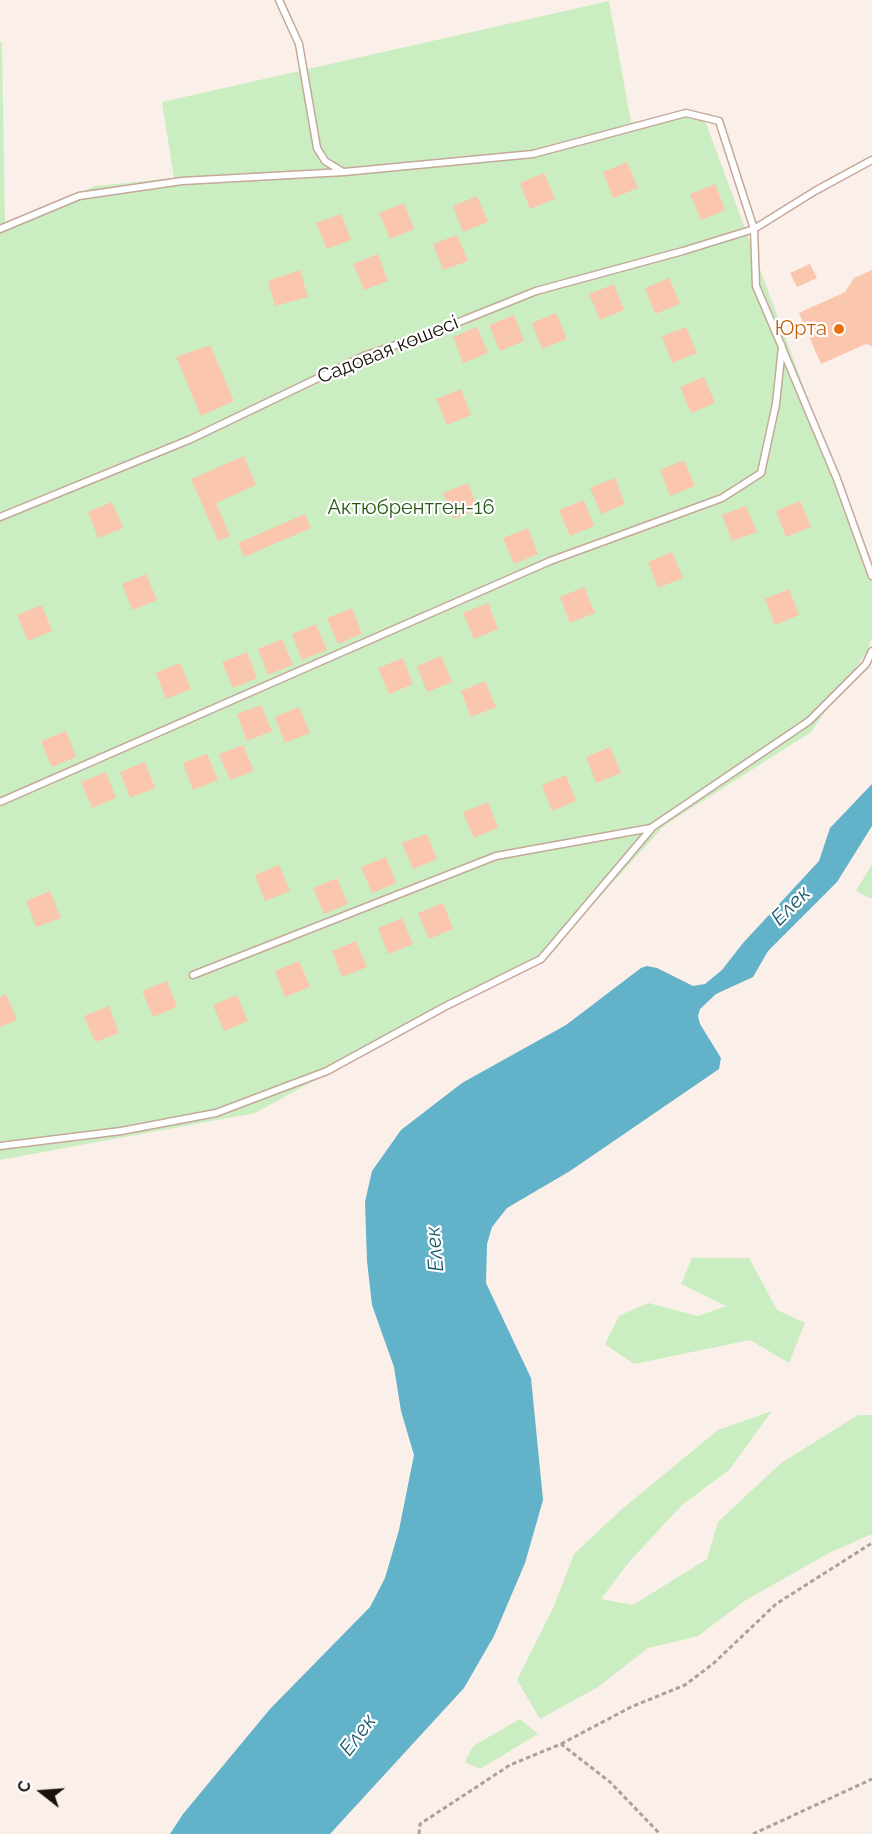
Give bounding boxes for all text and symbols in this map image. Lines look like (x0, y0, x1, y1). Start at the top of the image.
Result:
street label: Садовая көшесі (314, 311, 462, 389)
place label: Юрта (775, 317, 827, 341)
marker: Юрта (832, 322, 846, 336)
park label: Актюбрентген-16 (328, 496, 494, 520)
water label: Елек (766, 881, 816, 931)
water label: Елек (420, 1225, 450, 1273)
water label: Елек (334, 1709, 382, 1761)
north arrow (12, 1762, 72, 1822)
text: С (14, 1779, 35, 1795)

